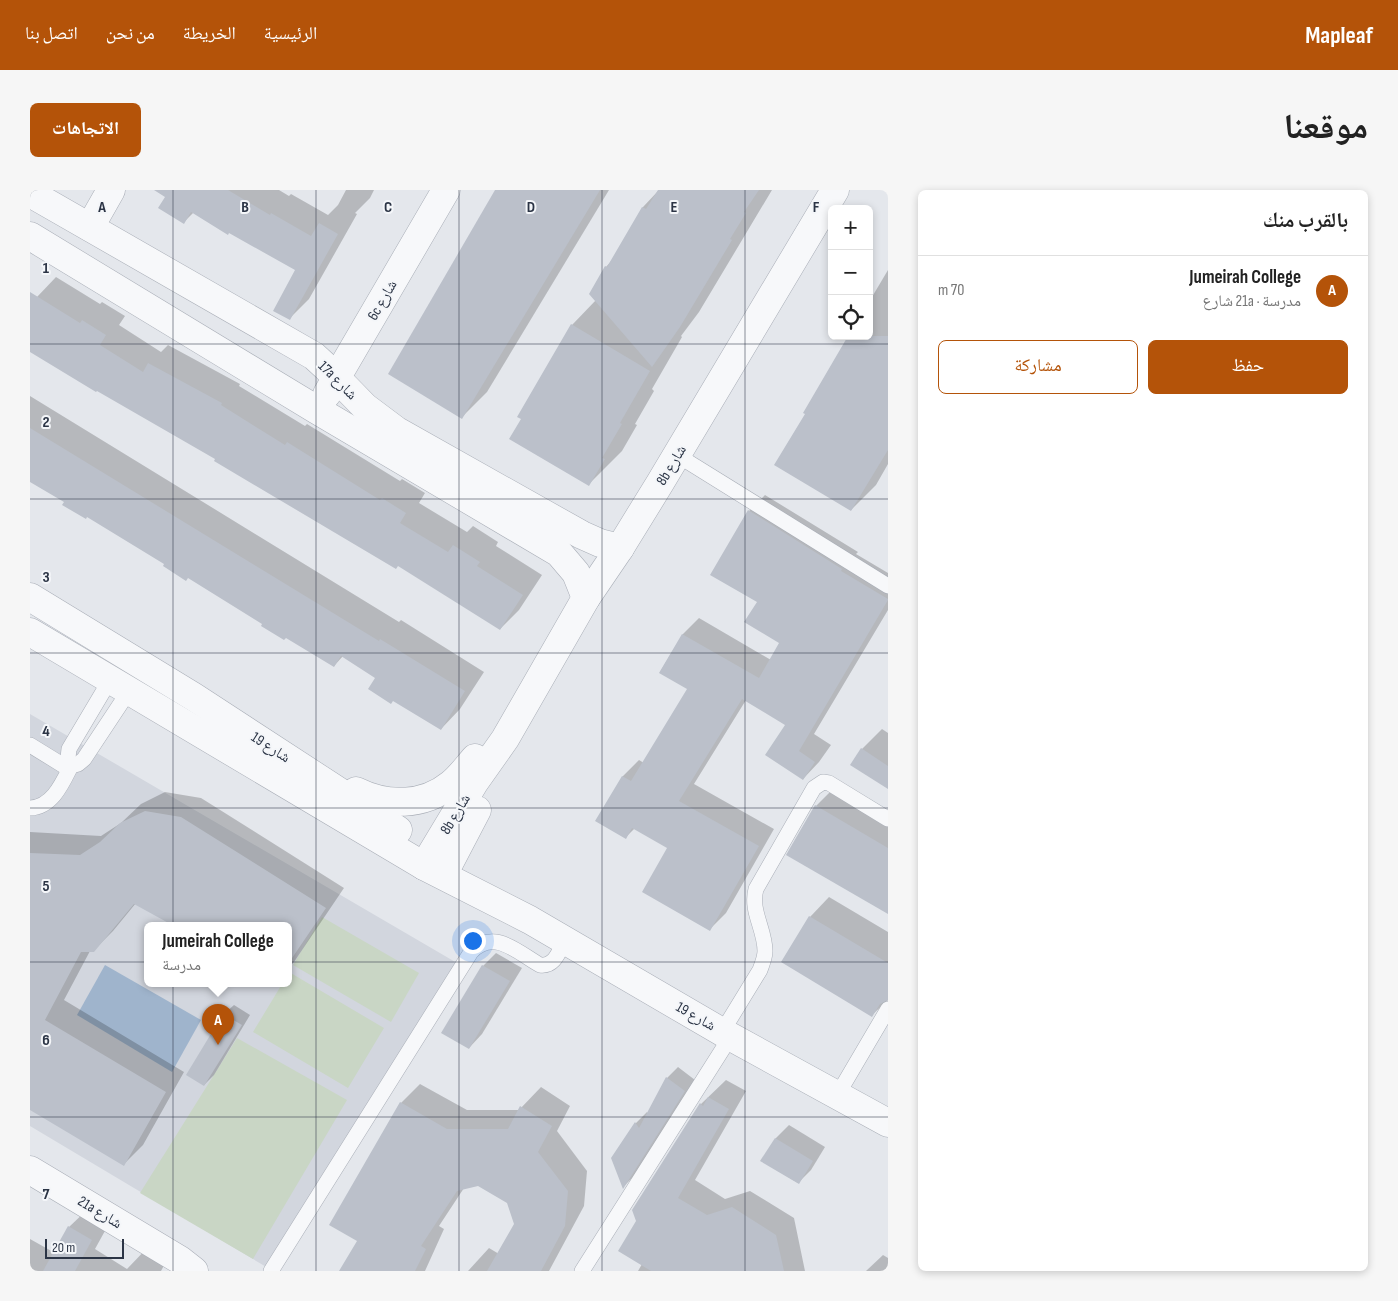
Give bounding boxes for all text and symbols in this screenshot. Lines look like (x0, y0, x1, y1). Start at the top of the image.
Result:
text: Mapleaf (1305, 21, 1373, 50)
text: اتصل بنا (25, 23, 78, 44)
text: من نحن (106, 23, 155, 44)
text: الخريطة (183, 23, 236, 44)
text: الرئيسية (264, 23, 317, 44)
button: الاتجاهات (30, 103, 141, 157)
text: موقعنا (1283, 106, 1368, 149)
text: A (97, 198, 106, 217)
text: B (241, 198, 249, 217)
text: C (384, 198, 392, 217)
text: D (527, 198, 535, 217)
text: E (671, 198, 678, 217)
text: F (813, 198, 820, 217)
map controls (828, 205, 873, 340)
button: + (828, 205, 873, 250)
text: بالقرب منك (1263, 208, 1348, 233)
button: − (828, 250, 873, 295)
text: 1 (43, 259, 50, 278)
text: Jumeirah College (1189, 266, 1301, 289)
street label: 6c شارع (363, 277, 402, 324)
text: 70 m (938, 281, 964, 300)
text: A (1328, 281, 1336, 300)
text: مدرسة · 21a شارع (1203, 292, 1301, 311)
button: locate (828, 295, 873, 340)
button: مشاركة (938, 340, 1138, 394)
button: حفظ (1148, 340, 1348, 394)
street label: 17a شارع (314, 357, 361, 404)
text: 2 (42, 413, 50, 432)
street label: 8b شارع (652, 442, 691, 489)
text: 3 (42, 568, 50, 587)
text: 4 (42, 722, 50, 741)
street label: شارع 19 (248, 728, 294, 767)
street label: 8b شارع (436, 791, 475, 838)
text: 5 (42, 877, 50, 896)
popup (144, 922, 292, 987)
your location (460, 928, 486, 954)
text: Jumeirah College (162, 930, 274, 953)
text: مدرسة (162, 956, 201, 975)
street label: شارع 19 (672, 998, 719, 1035)
pin: A (202, 1004, 234, 1045)
text: 6 (42, 1031, 50, 1050)
text: 7 (43, 1185, 50, 1204)
street label: 21a شارع (74, 1192, 125, 1233)
scale bar (45, 1236, 124, 1259)
text: 20 m (52, 1239, 75, 1256)

